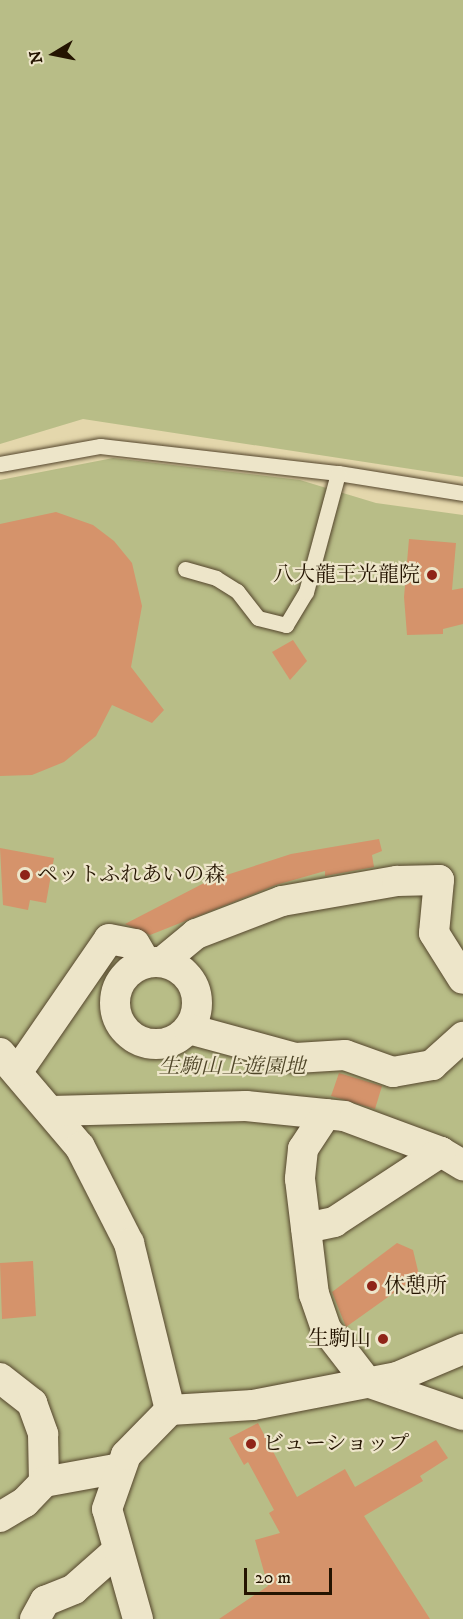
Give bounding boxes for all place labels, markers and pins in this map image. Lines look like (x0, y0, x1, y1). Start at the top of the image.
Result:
place label: 八大龍王光龍院 (273, 562, 420, 588)
marker: 八大龍王光龍院 (425, 568, 439, 582)
place label: ペットふれあいの森 (37, 862, 226, 888)
marker: ペットふれあいの森 (18, 868, 32, 882)
place label: 休憩所 (384, 1273, 447, 1299)
marker: 休憩所 (365, 1279, 379, 1293)
place label: 生駒山 (308, 1326, 371, 1352)
marker: 生駒山 (376, 1332, 390, 1346)
place label: ビューショップ (263, 1431, 410, 1457)
marker: ビューショップ (244, 1437, 258, 1451)

